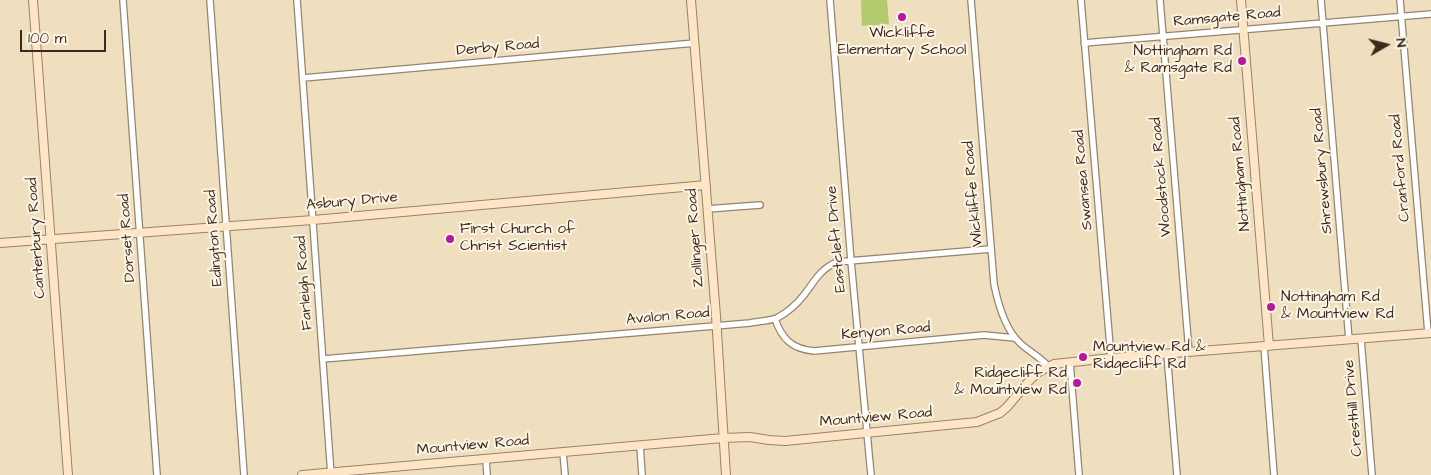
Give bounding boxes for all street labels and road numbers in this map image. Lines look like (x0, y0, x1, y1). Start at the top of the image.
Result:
street label: Ramsgate Road (1173, 4, 1281, 32)
street label: Derby Road (456, 35, 540, 61)
street label: Shrewsbury Road (1309, 107, 1337, 235)
street label: Cranford Road (1387, 114, 1415, 222)
street label: Nottingham Road (1227, 116, 1255, 232)
street label: Woodstock Road (1148, 117, 1176, 237)
street label: Swansea Road (1071, 129, 1097, 231)
street label: Wickliffe Road (960, 140, 988, 248)
street label: Canterbury Road (24, 177, 50, 299)
street label: Eastcleft Drive (823, 185, 851, 293)
street label: Zollinger Road (684, 188, 708, 288)
street label: Edington Road (203, 189, 227, 287)
street label: Asbury Drive (305, 189, 399, 215)
street label: Dorset Road (116, 193, 140, 283)
street label: Farleigh Road (293, 235, 317, 331)
street label: Avalon Road (625, 304, 711, 330)
street label: Kenyon Road (841, 319, 931, 345)
street label: Cresthill Drive (1341, 359, 1367, 457)
street label: Mountview Road (819, 404, 933, 432)
street label: Mountview Road (416, 432, 530, 460)

